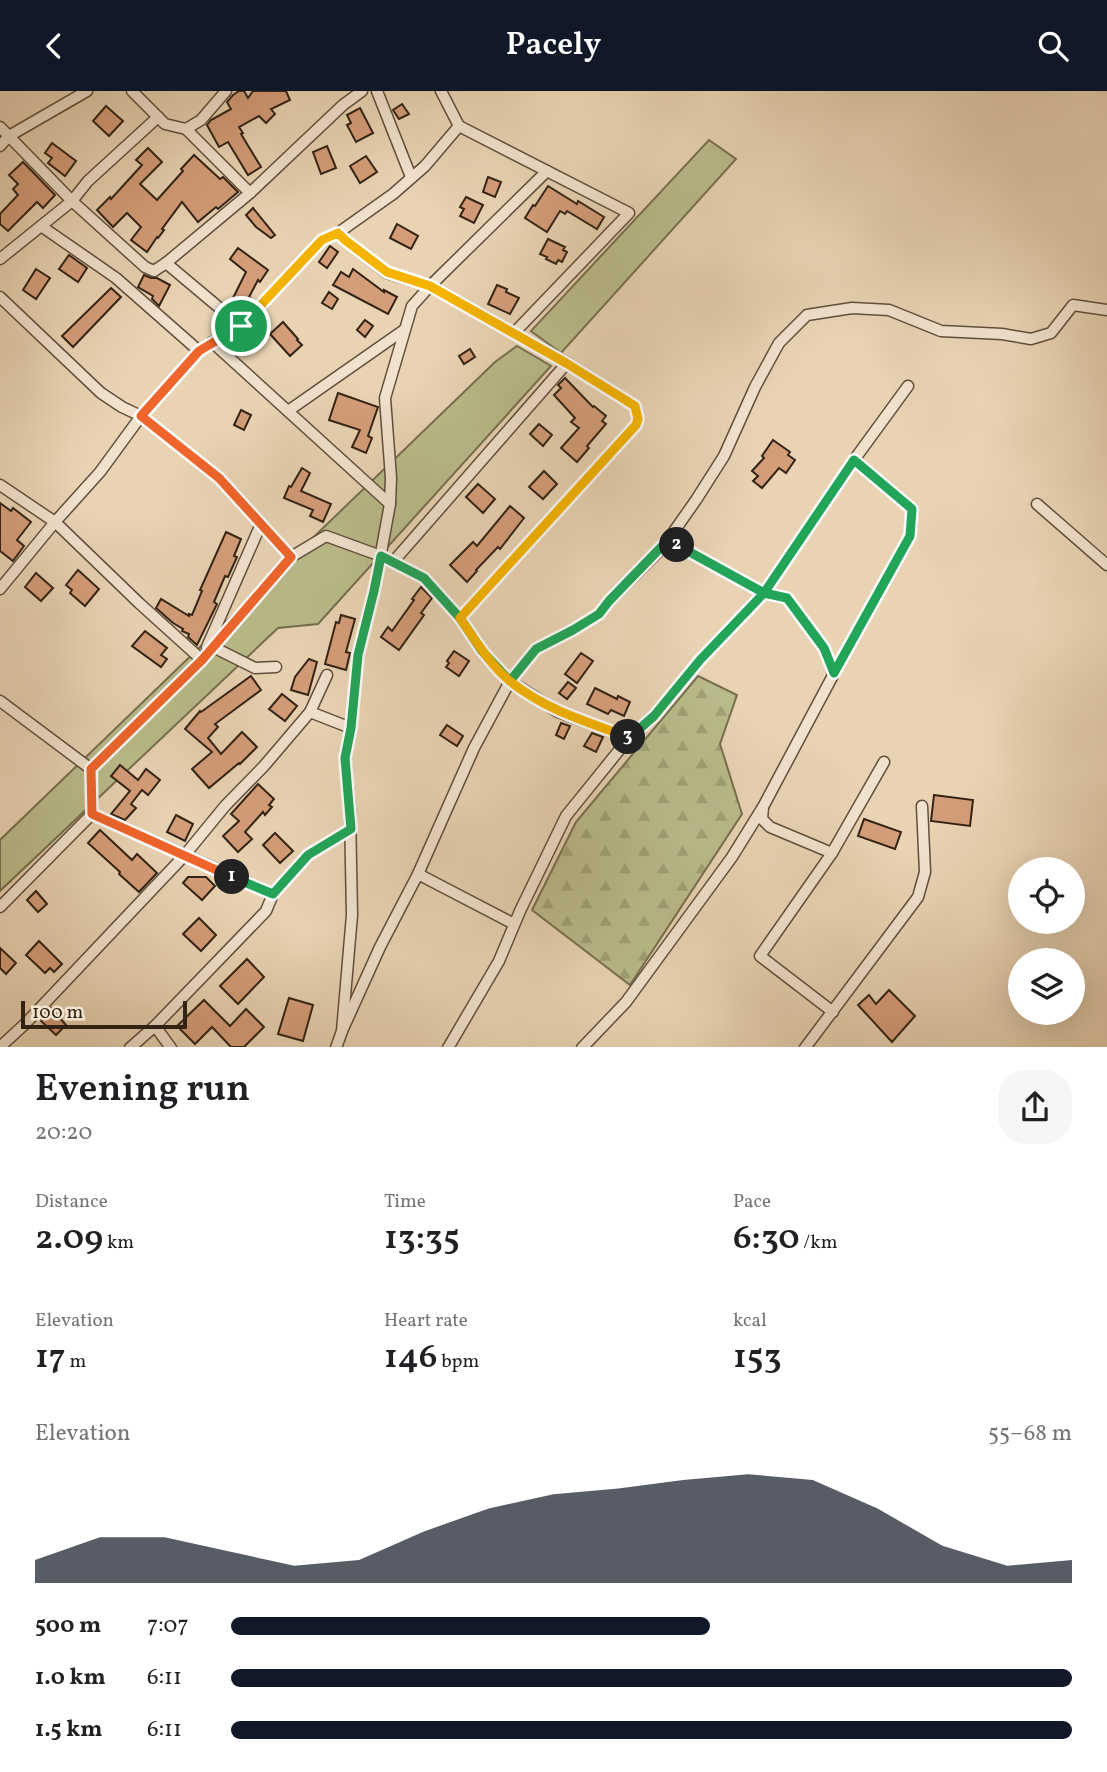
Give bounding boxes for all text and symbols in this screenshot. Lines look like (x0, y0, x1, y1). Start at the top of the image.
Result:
text: Pacely (506, 24, 601, 68)
icon: back (35, 27, 73, 65)
icon: search (1034, 27, 1072, 65)
pin (211, 296, 271, 356)
icon: arrive (222, 307, 260, 345)
pin: 2 (660, 527, 694, 563)
text: 2 (672, 531, 681, 557)
pin: 3 (610, 719, 646, 755)
text: 3 (623, 723, 632, 749)
map controls (1008, 857, 1085, 1025)
button: locate (1008, 857, 1085, 934)
pin: 1 (215, 859, 250, 895)
text: 1 (228, 863, 235, 889)
button: layers (1008, 948, 1085, 1025)
scale bar (21, 999, 187, 1030)
text: 100 m (32, 1000, 83, 1026)
text: Evening run (35, 1064, 250, 1117)
button: share (998, 1070, 1072, 1144)
text: 20:20 (35, 1117, 92, 1149)
text: Distance (35, 1189, 108, 1215)
text: Time (384, 1189, 426, 1215)
text: Pace (733, 1189, 771, 1215)
text: 2.09 (35, 1215, 103, 1263)
text: 13:35 (384, 1215, 460, 1263)
text: 6:30 (733, 1215, 800, 1263)
text: km (103, 1230, 134, 1256)
text: /km (800, 1230, 837, 1256)
text: Elevation (35, 1308, 114, 1334)
text: Heart rate (384, 1308, 468, 1334)
text: kcal (733, 1308, 767, 1334)
text: 17 (35, 1334, 66, 1382)
text: 146 (384, 1334, 437, 1382)
text: 153 (733, 1334, 782, 1382)
text: m (66, 1349, 86, 1375)
text: bpm (437, 1349, 479, 1375)
text: Elevation (35, 1418, 131, 1450)
text: 55–68 m (988, 1418, 1072, 1450)
text: 500 m (35, 1610, 101, 1642)
text: 7:07 (147, 1610, 189, 1642)
text: 1.0 km (35, 1662, 106, 1694)
text: 6:11 (147, 1662, 182, 1694)
text: 1.5 km (35, 1714, 102, 1746)
text: 6:11 (147, 1714, 182, 1746)

